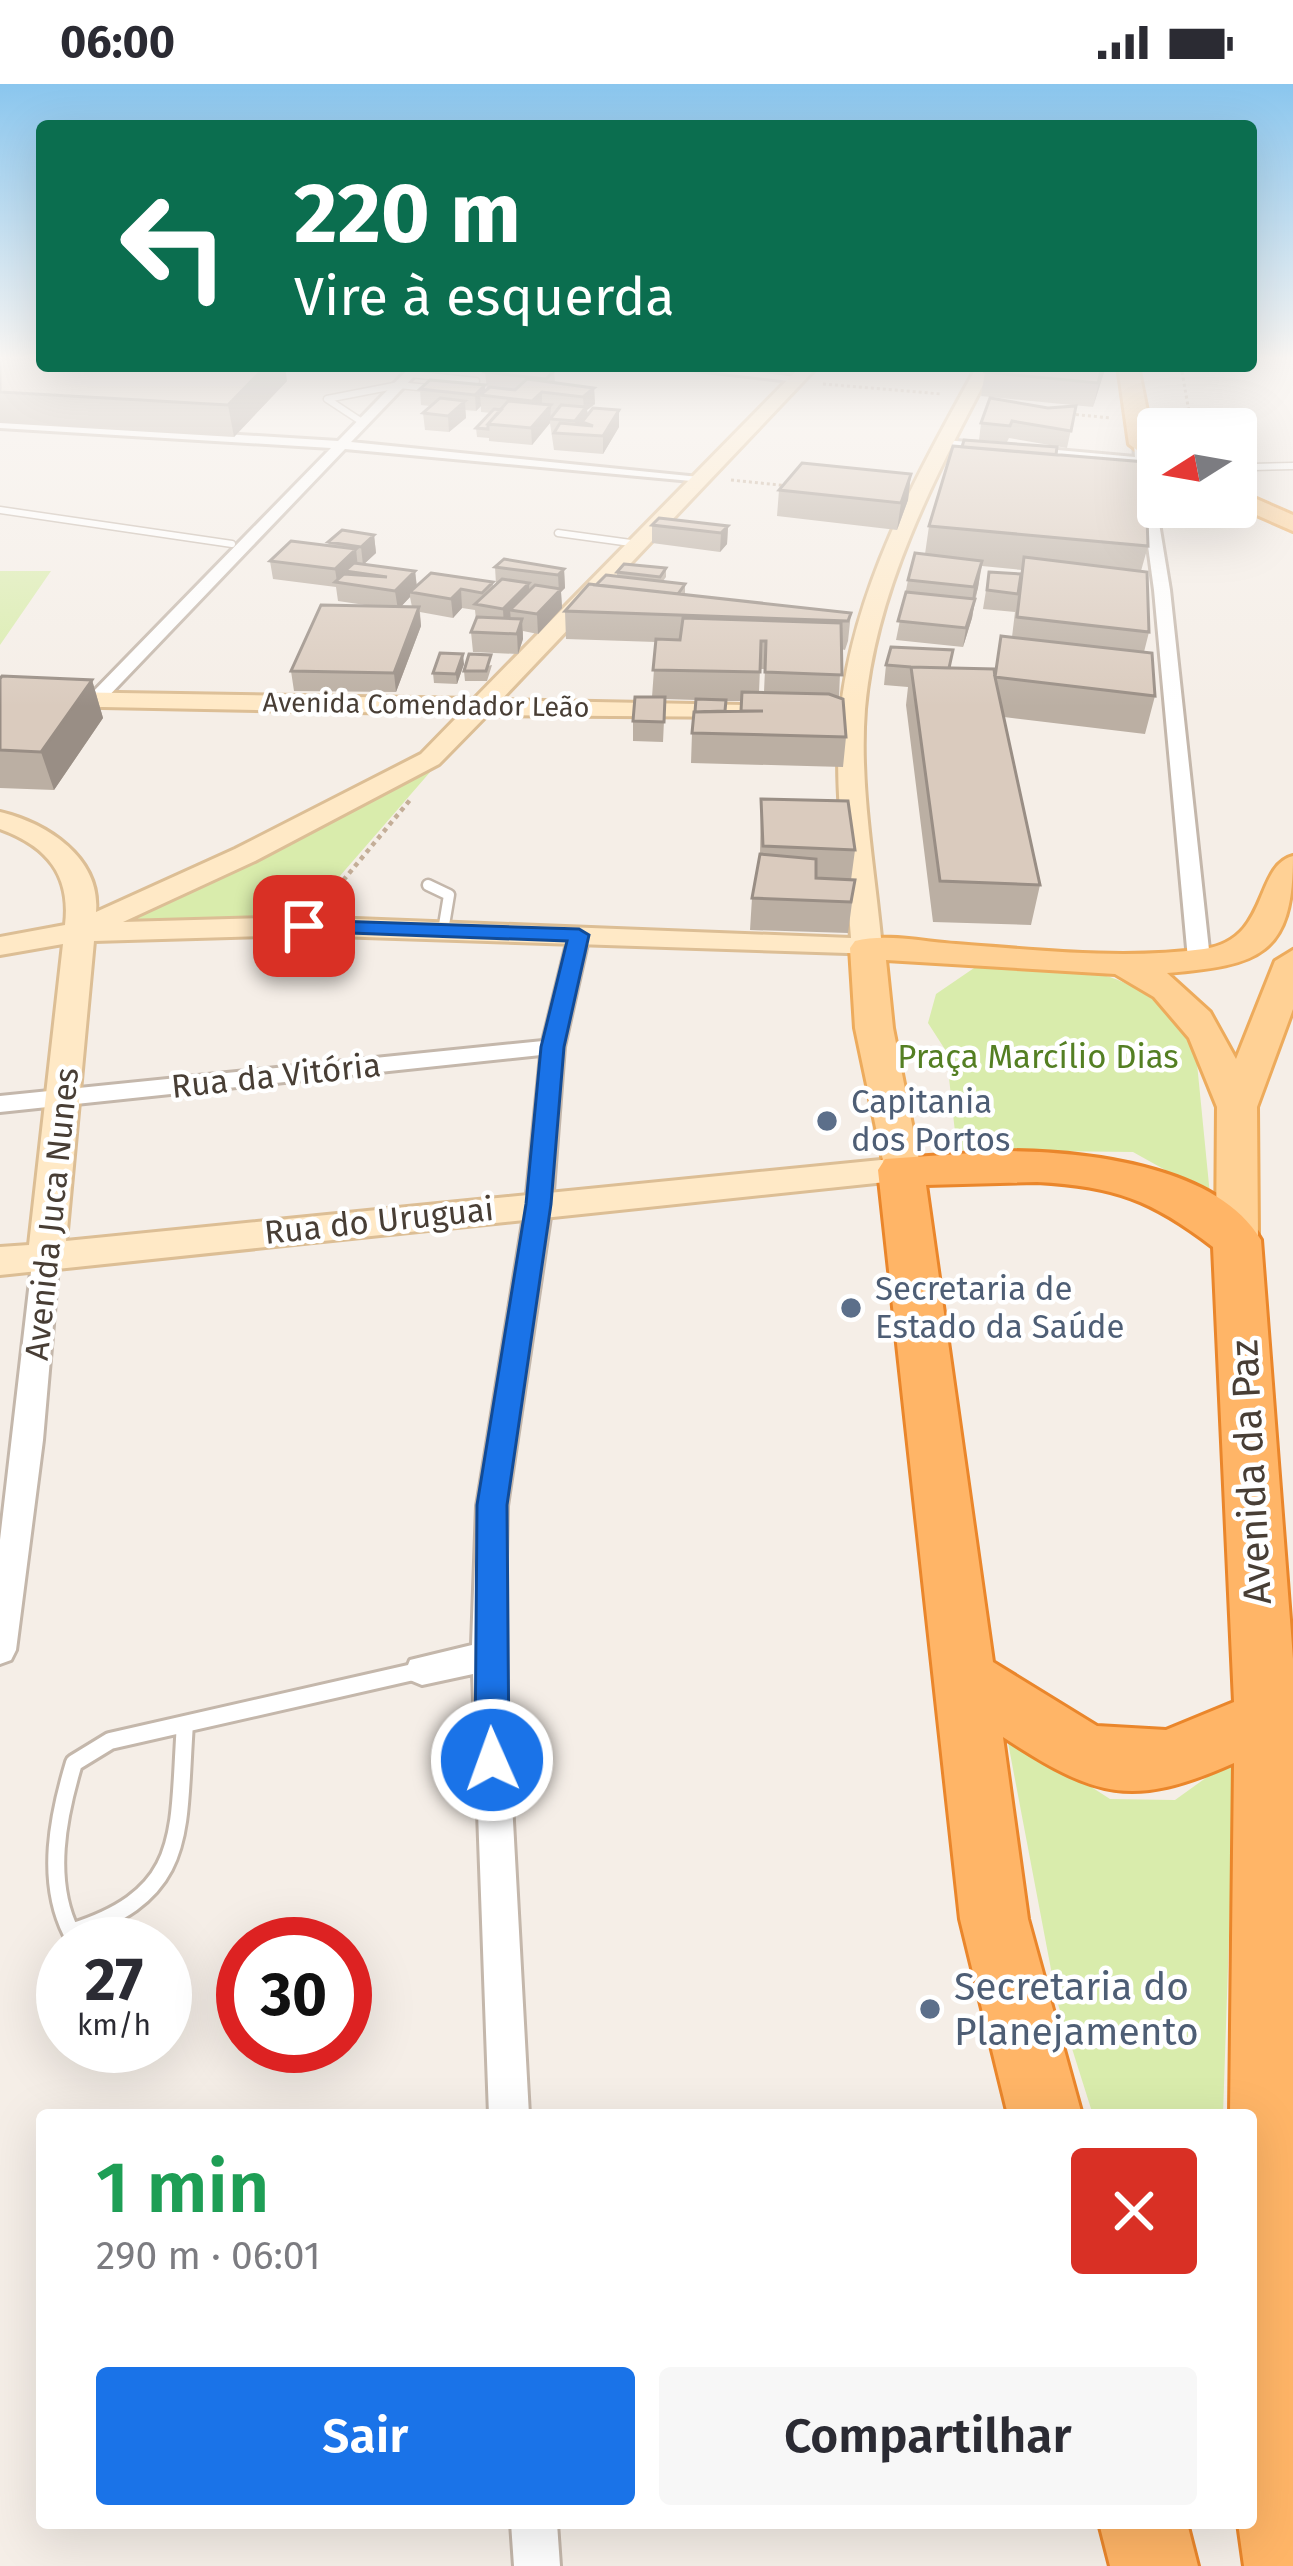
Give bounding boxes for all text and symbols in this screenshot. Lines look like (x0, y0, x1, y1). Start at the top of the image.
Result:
text: 06:00 (60, 15, 175, 69)
text: 220 m (294, 163, 521, 264)
icon: left (96, 168, 252, 324)
text: Vire à esquerda (294, 265, 675, 329)
north arrow (1137, 408, 1257, 528)
map controls (1137, 408, 1257, 528)
street label: Avenida Comendador Leão (262, 686, 590, 724)
pin (253, 875, 355, 977)
icon: arrive (271, 893, 337, 959)
park label: Praça Marcílio Dias (897, 1037, 1179, 1077)
street label: Rua da Vitória (169, 1045, 383, 1107)
street label: Avenida Juca Nunes (17, 1066, 87, 1362)
place label: Capitania dos Portos (851, 1082, 1010, 1160)
marker: Capitania dos Portos (814, 1108, 840, 1134)
street label: Rua do Uruguai (262, 1189, 496, 1253)
place label: Secretaria de Estado da Saúde (875, 1269, 1125, 1347)
marker: Secretaria de Estado da Saúde (838, 1295, 864, 1321)
street label: Avenida da Paz (1221, 1338, 1281, 1606)
position arrow (429, 1697, 555, 1823)
speed limit sign: 30 (216, 1917, 372, 2073)
text: 27 (85, 1944, 143, 2016)
place label: Secretaria do Planejamento (954, 1964, 1199, 2055)
marker: Secretaria do Planejamento (917, 1996, 943, 2022)
text: km/h (77, 2007, 151, 2043)
text: 1 min (96, 2145, 269, 2231)
button: close (1071, 2148, 1197, 2274)
text: 290 m · 06:01 (96, 2233, 321, 2279)
button: Sair (96, 2367, 635, 2505)
button: Compartilhar (659, 2367, 1197, 2505)

